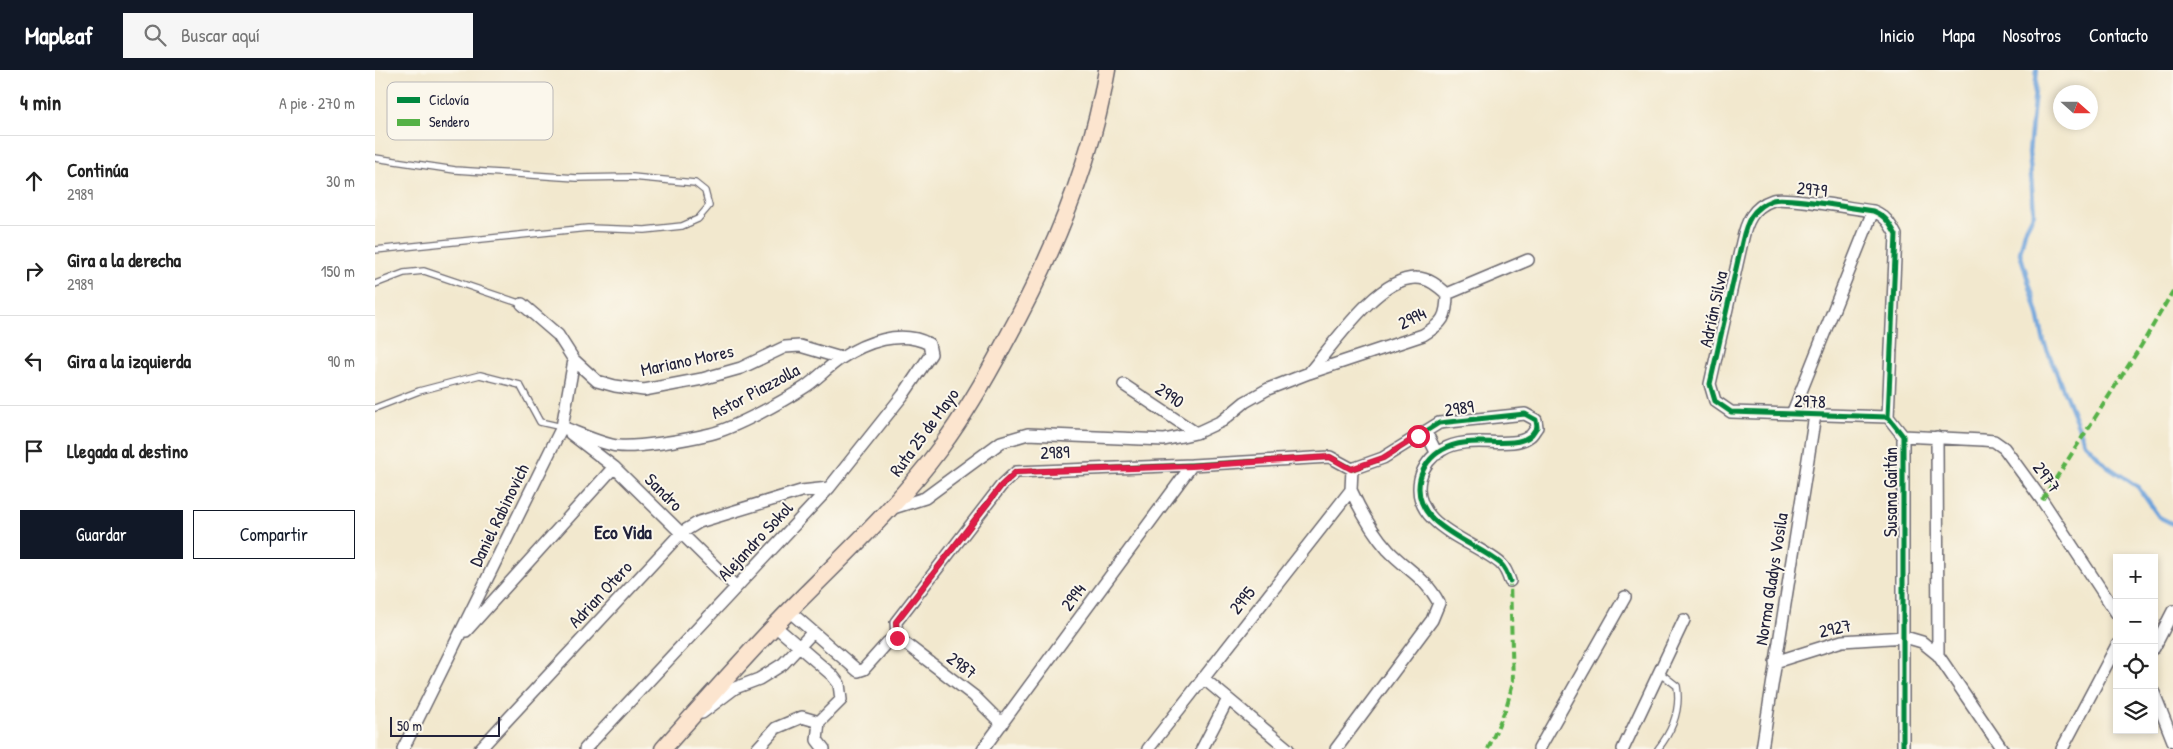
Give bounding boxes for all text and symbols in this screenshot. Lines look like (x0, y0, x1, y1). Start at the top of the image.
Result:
search box (123, 13, 473, 58)
text: Mapleaf (25, 19, 93, 51)
icon: search (141, 21, 169, 49)
text: Buscar aquí (181, 22, 260, 48)
text: Inicio (1880, 23, 1914, 48)
text: Mapa (1942, 23, 1975, 48)
text: Nosotros (2003, 23, 2061, 48)
text: Contacto (2089, 23, 2148, 48)
legend (387, 82, 553, 140)
north arrow (2053, 85, 2098, 130)
text: 4 min (20, 88, 61, 117)
text: Ciclovía (429, 90, 469, 109)
text: A pie · 270 m (279, 92, 355, 114)
text: Sendero (429, 112, 470, 131)
text: Continúa (67, 157, 128, 183)
icon: ahead (20, 167, 48, 195)
text: 30 m (326, 170, 355, 192)
street label: 2979 (1796, 175, 1829, 203)
text: 2989 (67, 183, 93, 205)
text: Gira a la derecha (67, 247, 181, 273)
icon: right (20, 257, 48, 285)
text: 150 m (321, 260, 355, 282)
street label: Adrián Silva (1693, 269, 1733, 349)
text: 2989 (67, 273, 93, 295)
street label: 2994 (1394, 300, 1430, 335)
street label: Mariano Mores (638, 338, 736, 382)
icon: left (20, 347, 48, 375)
text: Gira a la izquierda (67, 348, 191, 374)
text: 90 m (327, 350, 355, 372)
street label: Astor Piazzolla (706, 357, 804, 425)
street label: 2990 (1151, 376, 1189, 414)
street label: Ruta 25 de Mayo (883, 383, 965, 481)
street label: 2978 (1794, 388, 1826, 414)
street label: 2989 (1443, 394, 1476, 422)
route start (1407, 425, 1430, 448)
icon: arrive (20, 437, 48, 465)
text: Llegada al destino (67, 438, 188, 464)
street label: 2989 (1040, 439, 1071, 465)
street label: Susana Gaitán (1878, 447, 1903, 537)
street label: 2977 (2027, 456, 2067, 498)
street label: Daniel Rabinovich (463, 459, 535, 571)
street label: Sandro (639, 467, 689, 517)
street label: Alejandro Sokol (712, 496, 799, 586)
button: Guardar (20, 510, 183, 559)
button: Compartir (193, 510, 355, 559)
street label: Norma Gladys Vosila (1748, 511, 1794, 647)
district label: Eco Vida (594, 519, 652, 545)
map controls (2113, 554, 2158, 734)
button: + (2113, 554, 2158, 599)
street label: Adrian Otero (562, 555, 638, 633)
street label: 2994 (1055, 578, 1092, 616)
street label: 2995 (1223, 580, 1261, 619)
button: − (2113, 599, 2158, 644)
street label: 2927 (1817, 612, 1854, 644)
route end (886, 627, 909, 650)
button: locate (2113, 644, 2158, 689)
street label: 2987 (942, 645, 982, 685)
button: layers (2113, 689, 2158, 734)
scale bar (390, 714, 500, 737)
text: 50 m (397, 716, 422, 735)

